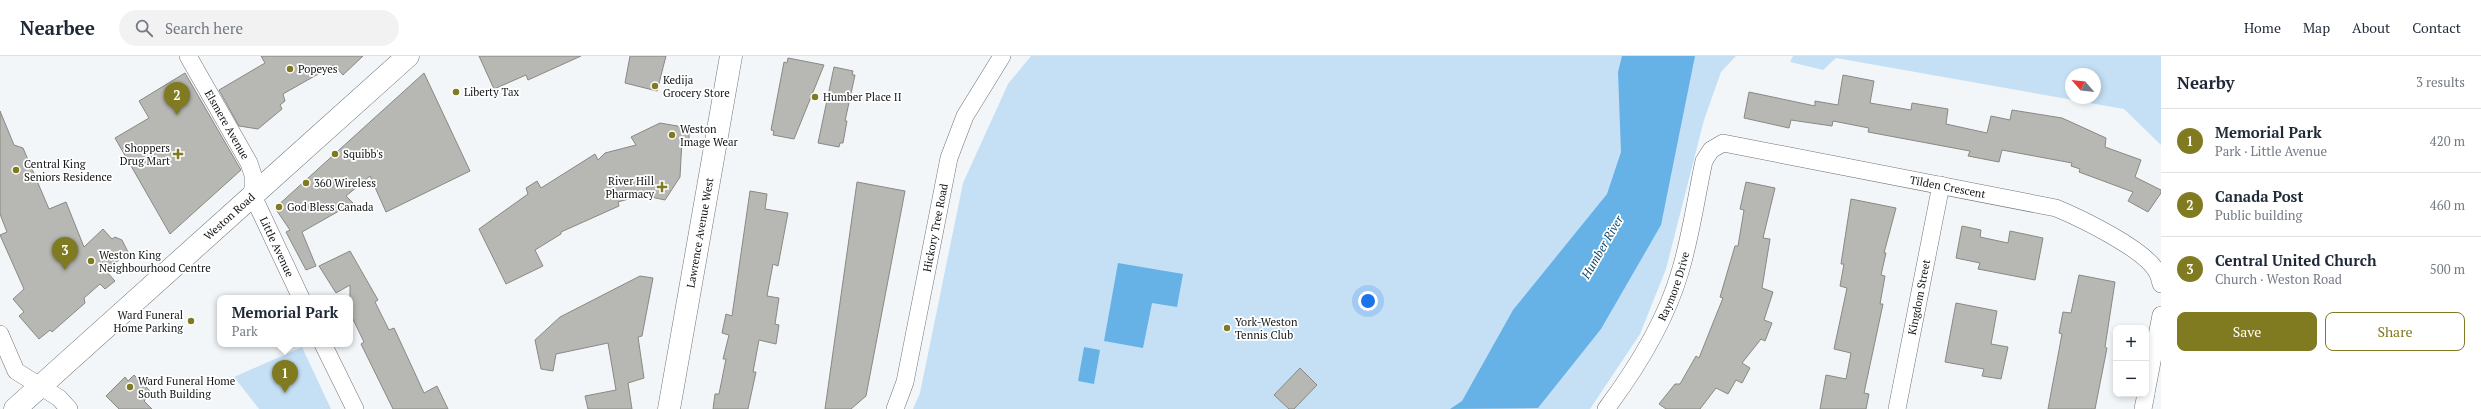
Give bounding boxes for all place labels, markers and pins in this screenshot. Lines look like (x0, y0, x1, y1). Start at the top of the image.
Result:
place label: Popeyes (298, 62, 338, 76)
marker: Popeyes (285, 64, 295, 74)
place label: Kedija Grocery Store (663, 73, 730, 100)
marker: Kedija Grocery Store (650, 81, 660, 91)
pin: 2 (164, 82, 190, 115)
place label: Liberty Tax (464, 85, 519, 99)
marker: Liberty Tax (451, 87, 461, 97)
place label: Humber Place II (823, 90, 902, 104)
marker: Humber Place II (810, 92, 820, 102)
place label: Weston Image Wear (680, 122, 739, 149)
marker: Weston Image Wear (667, 130, 677, 140)
place label: Shoppers Drug Mart (120, 141, 170, 168)
place label: Squibb's (343, 147, 383, 161)
marker: Shoppers Drug Mart (173, 149, 183, 159)
marker: Squibb's (330, 149, 340, 159)
place label: Central King Seniors Residence (24, 157, 113, 184)
marker: Central King Seniors Residence (11, 165, 21, 175)
place label: River Hill Pharmacy (605, 174, 654, 201)
place label: 360 Wireless (314, 176, 376, 190)
marker: 360 Wireless (301, 178, 311, 188)
marker: River Hill Pharmacy (657, 182, 667, 192)
place label: God Bless Canada (287, 200, 374, 214)
marker: God Bless Canada (274, 202, 284, 212)
pin: 3 (52, 237, 78, 270)
place label: Weston King Neighbourhood Centre (99, 248, 211, 275)
marker: Weston King Neighbourhood Centre (86, 256, 96, 266)
place label: Ward Funeral Home Parking (114, 308, 183, 335)
place label: York-Weston Tennis Club (1235, 315, 1298, 342)
marker: Ward Funeral Home Parking (186, 316, 196, 326)
marker: York-Weston Tennis Club (1222, 323, 1232, 333)
pin: 1 (272, 360, 298, 393)
place label: Ward Funeral Home South Building (138, 374, 236, 401)
marker: Ward Funeral Home South Building (125, 382, 135, 392)

